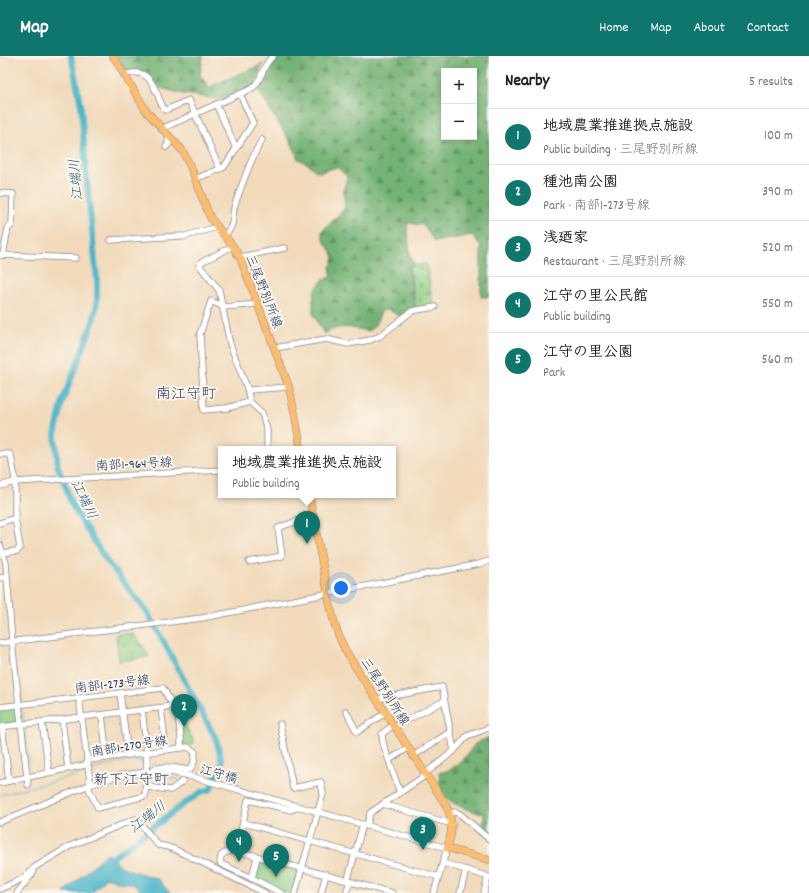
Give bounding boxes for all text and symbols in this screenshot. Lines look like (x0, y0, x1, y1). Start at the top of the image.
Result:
text: Map (20, 15, 49, 42)
text: Home (599, 18, 628, 38)
text: Map (650, 18, 672, 38)
text: About (694, 18, 725, 38)
text: Contact (747, 18, 789, 38)
map controls (441, 68, 477, 140)
button: + (441, 68, 477, 104)
text: Nearby (505, 70, 549, 94)
text: 5 results (749, 73, 793, 92)
button: − (441, 104, 477, 140)
text: 地域農業推進拠点施設 (543, 116, 693, 138)
text: 1 (517, 127, 519, 146)
text: 100 m (764, 127, 793, 146)
text: Public building · 三尾野別所線 (543, 141, 698, 160)
water label: 江端川 (65, 158, 89, 202)
text: 種池南公園 (543, 172, 618, 194)
text: 2 (515, 183, 521, 202)
text: 390 m (762, 183, 793, 202)
text: Park · 南部1-273号線 (543, 197, 650, 216)
text: 浅廼家 (543, 228, 588, 250)
text: 3 (515, 239, 521, 258)
text: 520 m (762, 239, 793, 258)
street label: 三尾野別所線 (239, 252, 286, 333)
text: Restaurant · 三尾野別所線 (543, 253, 686, 272)
text: 江守の里公民館 (543, 286, 648, 308)
text: 4 (515, 295, 521, 314)
text: 550 m (762, 295, 793, 314)
text: Public building (543, 308, 611, 327)
text: 江守の里公園 (543, 342, 633, 364)
text: 5 (515, 351, 521, 370)
text: 560 m (762, 351, 793, 370)
text: Park (543, 364, 565, 383)
district label: 南江守町 (156, 384, 217, 406)
popup (218, 446, 396, 498)
text: 地域農業推進拠点施設 (232, 453, 382, 475)
street label: 南部1-964号線 (95, 454, 174, 477)
text: Public building (232, 475, 300, 494)
water label: 江端川 (65, 477, 101, 523)
pin: 1 (294, 511, 320, 544)
your location (331, 578, 351, 598)
street label: 三尾野別所線 (355, 654, 414, 731)
street label: 南部1-273号線 (74, 671, 152, 700)
pin: 2 (171, 694, 197, 727)
street label: 南部1-270号線 (90, 732, 170, 763)
street label: 江守橋 (197, 761, 240, 790)
district label: 新下江守町 (93, 770, 169, 792)
water label: 江端川 (125, 797, 171, 838)
pin: 3 (410, 817, 436, 850)
pin: 4 (226, 829, 252, 862)
pin: 5 (263, 844, 289, 877)

